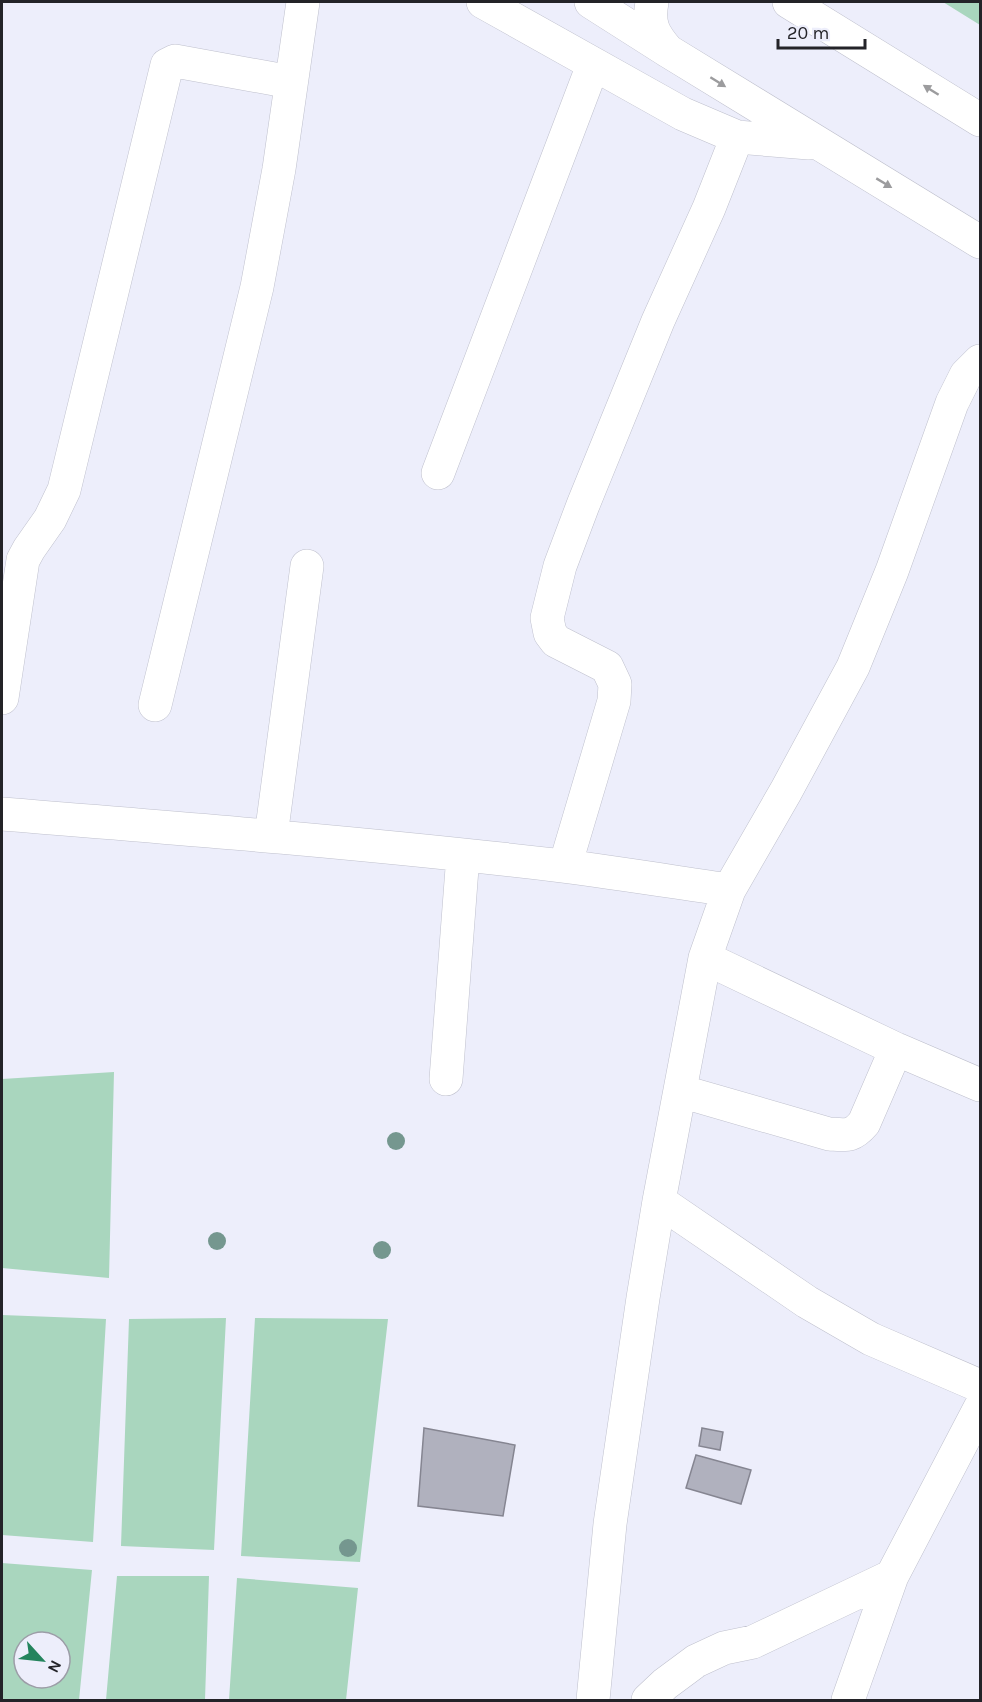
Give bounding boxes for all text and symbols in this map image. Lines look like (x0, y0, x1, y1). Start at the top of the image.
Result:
scale bar (778, 12, 865, 50)
text: 20 m (787, 22, 829, 44)
one-way arrow (710, 76, 726, 87)
one-way arrow (923, 84, 939, 95)
one-way arrow (876, 178, 892, 189)
north arrow (12, 1630, 72, 1690)
text: N (44, 1657, 66, 1676)

